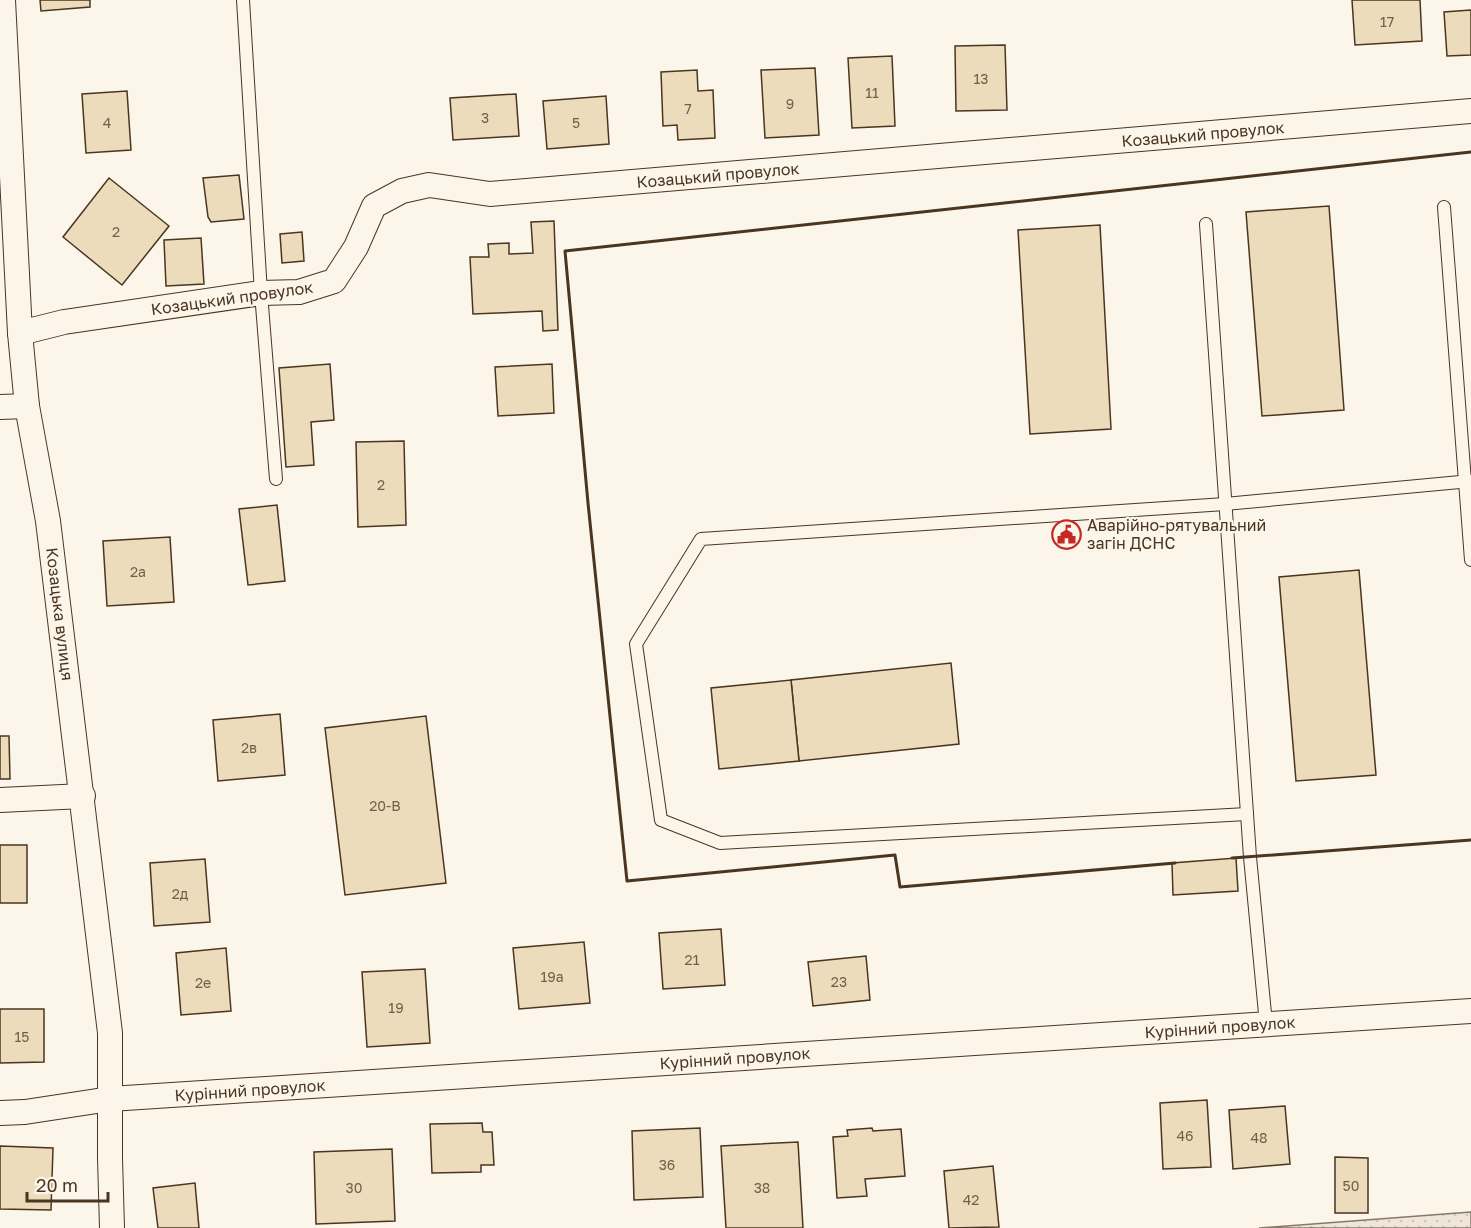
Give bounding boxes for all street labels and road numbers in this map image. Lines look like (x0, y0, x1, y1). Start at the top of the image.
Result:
street label: Козацький провулок (1121, 117, 1285, 151)
street label: Козацький провулок (636, 158, 800, 192)
street label: Козацький провулок (150, 277, 314, 319)
street label: Козацька вулиця (42, 546, 78, 682)
street label: Курінний провулок (1144, 1012, 1296, 1042)
street label: Курінний провулок (659, 1043, 811, 1073)
street label: Курінний провулок (174, 1075, 326, 1105)

